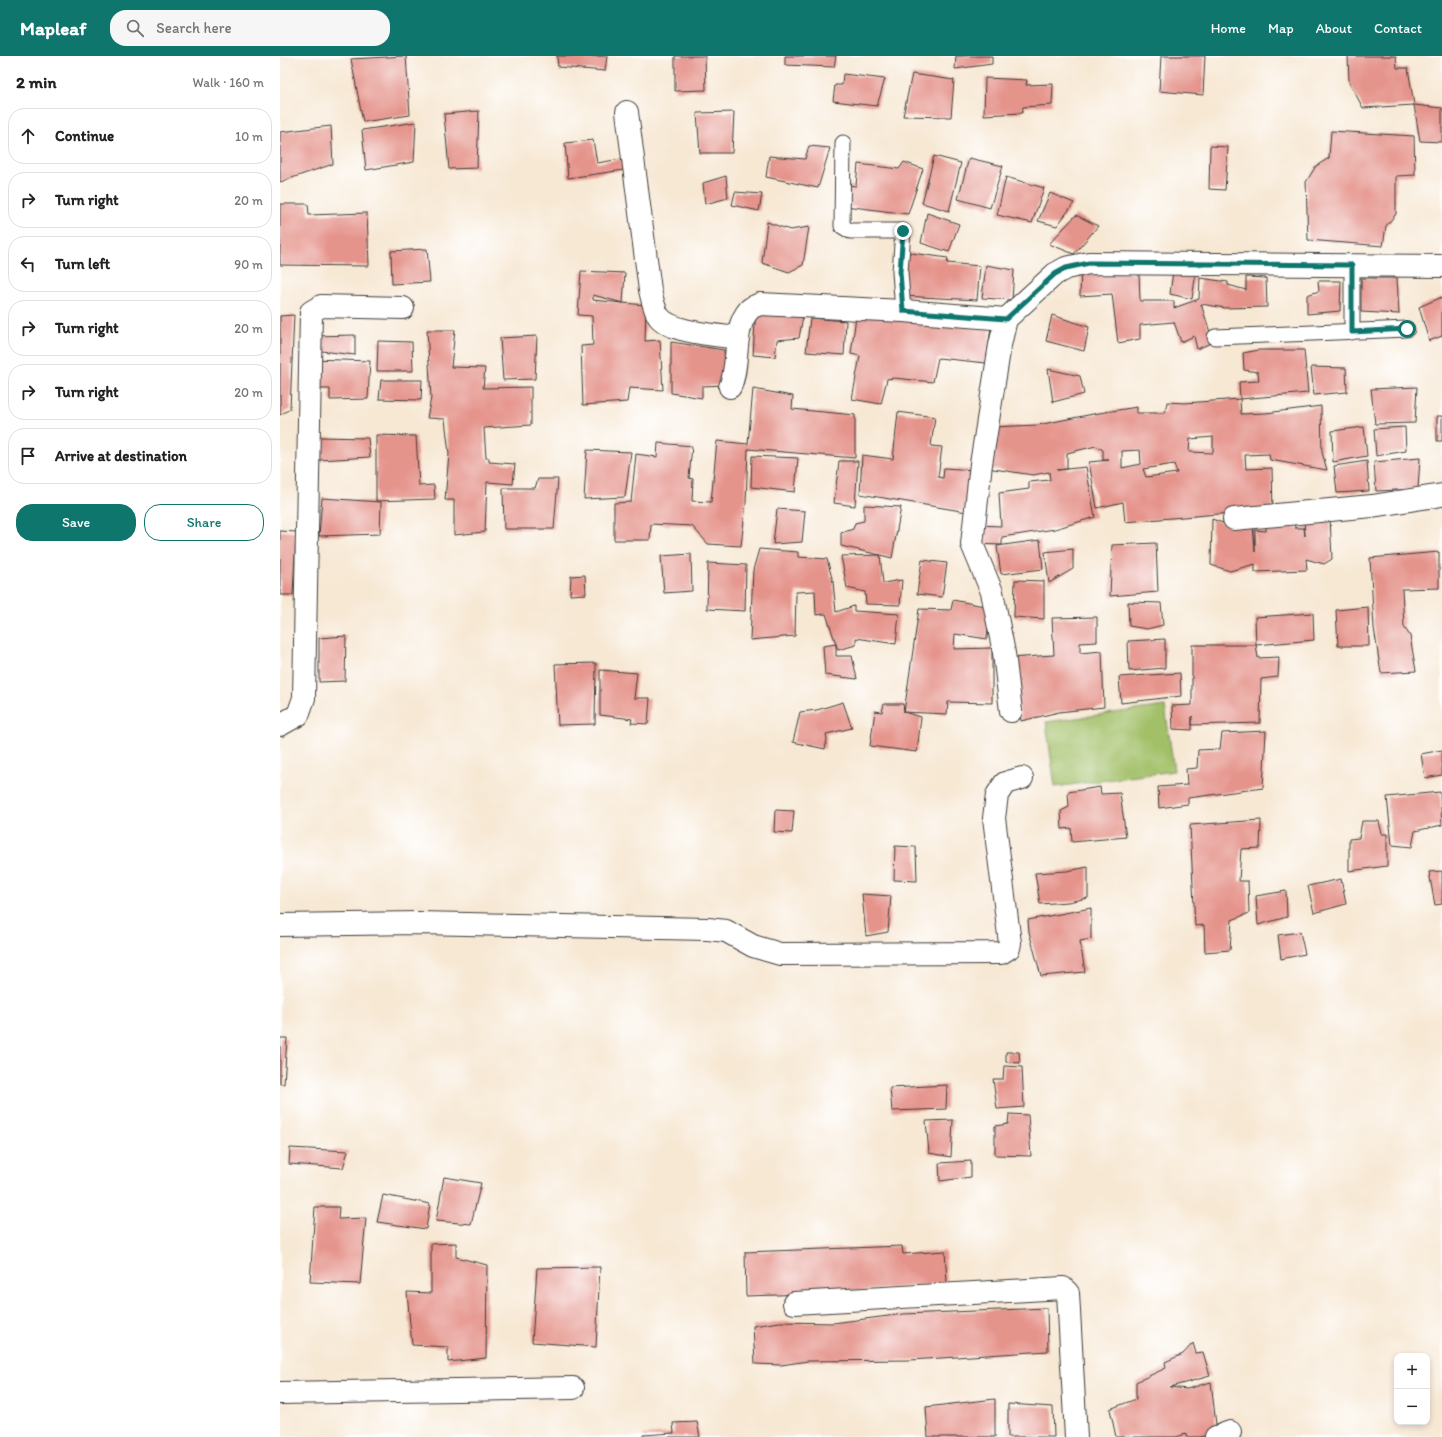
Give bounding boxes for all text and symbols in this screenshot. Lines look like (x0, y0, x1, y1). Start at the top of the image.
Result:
search box (110, 10, 390, 46)
text: Mapleaf (20, 17, 86, 40)
icon: search (124, 17, 146, 39)
text: Search here (156, 19, 232, 37)
text: Home (1211, 20, 1246, 37)
text: Map (1268, 20, 1294, 37)
text: About (1316, 20, 1352, 37)
text: Contact (1374, 20, 1422, 37)
text: 2 min (16, 72, 56, 92)
text: Walk · 160 m (193, 75, 264, 90)
icon: ahead (17, 125, 39, 147)
text: Continue (55, 127, 114, 145)
text: 10 m (235, 129, 263, 144)
icon: right (17, 189, 39, 211)
text: Turn right (55, 191, 119, 209)
text: 20 m (234, 193, 263, 208)
route end (894, 222, 912, 240)
icon: left (17, 253, 39, 275)
text: Turn left (55, 255, 110, 273)
text: 90 m (234, 257, 263, 272)
icon: right (17, 317, 39, 339)
text: Turn right (55, 319, 119, 337)
route start (1398, 320, 1416, 338)
text: 20 m (234, 321, 263, 336)
icon: right (17, 381, 39, 403)
text: Turn right (55, 383, 119, 401)
text: 20 m (234, 385, 263, 400)
icon: arrive (17, 445, 39, 467)
text: Arrive at destination (55, 447, 187, 465)
button: Save (16, 504, 136, 541)
button: Share (144, 504, 264, 541)
map controls (1394, 1353, 1430, 1425)
button: + (1394, 1353, 1430, 1389)
button: − (1394, 1389, 1430, 1425)

